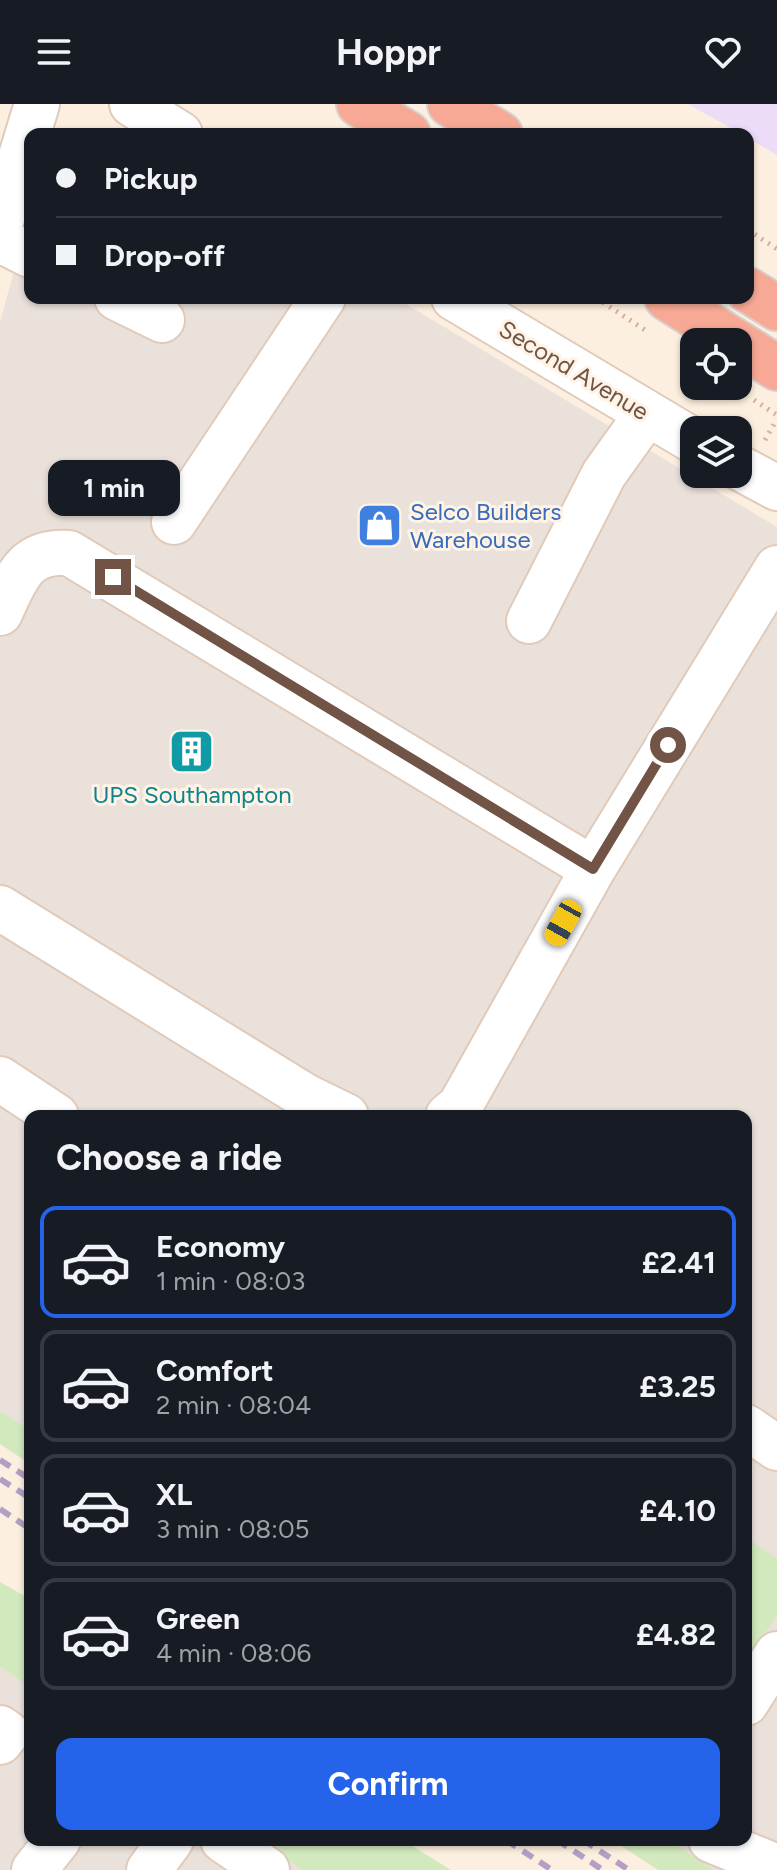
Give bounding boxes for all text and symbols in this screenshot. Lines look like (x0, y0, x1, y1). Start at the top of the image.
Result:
icon: menu (32, 30, 76, 74)
icon: heart (701, 30, 745, 74)
text: Hoppr (336, 31, 441, 74)
text: Pickup (104, 160, 198, 197)
text: Drop-off (104, 237, 225, 274)
street label: Second Avenue (494, 314, 654, 426)
map controls (680, 328, 752, 488)
button: locate (680, 328, 752, 400)
button: layers (680, 416, 752, 488)
callout: 1 min (47, 461, 179, 517)
text: 1 min (83, 472, 145, 504)
place label: Selco Builders Warehouse (410, 497, 561, 554)
shop icon: Selco Builders Warehouse (355, 501, 403, 549)
route end (95, 559, 131, 595)
route start (650, 727, 686, 763)
building icon: UPS Southampton (168, 728, 216, 776)
place label: UPS Southampton (92, 780, 292, 809)
car (541, 896, 585, 950)
text: Choose a ride (56, 1136, 282, 1179)
icon: car (60, 1226, 132, 1298)
text: Economy (156, 1228, 285, 1265)
text: £2.41 (642, 1244, 716, 1281)
text: 1 min · 08:03 (156, 1265, 305, 1297)
icon: car (60, 1350, 132, 1422)
text: Comfort (156, 1352, 274, 1389)
text: £3.25 (639, 1368, 716, 1405)
text: 2 min · 08:04 (156, 1389, 311, 1421)
icon: car (60, 1474, 132, 1546)
text: XL (156, 1476, 192, 1513)
text: £4.10 (640, 1492, 716, 1529)
text: 3 min · 08:05 (156, 1513, 310, 1545)
icon: car (60, 1598, 132, 1670)
text: Green (156, 1600, 240, 1637)
text: £4.82 (636, 1616, 716, 1653)
text: 4 min · 08:06 (156, 1637, 311, 1669)
button: Confirm (56, 1738, 720, 1830)

